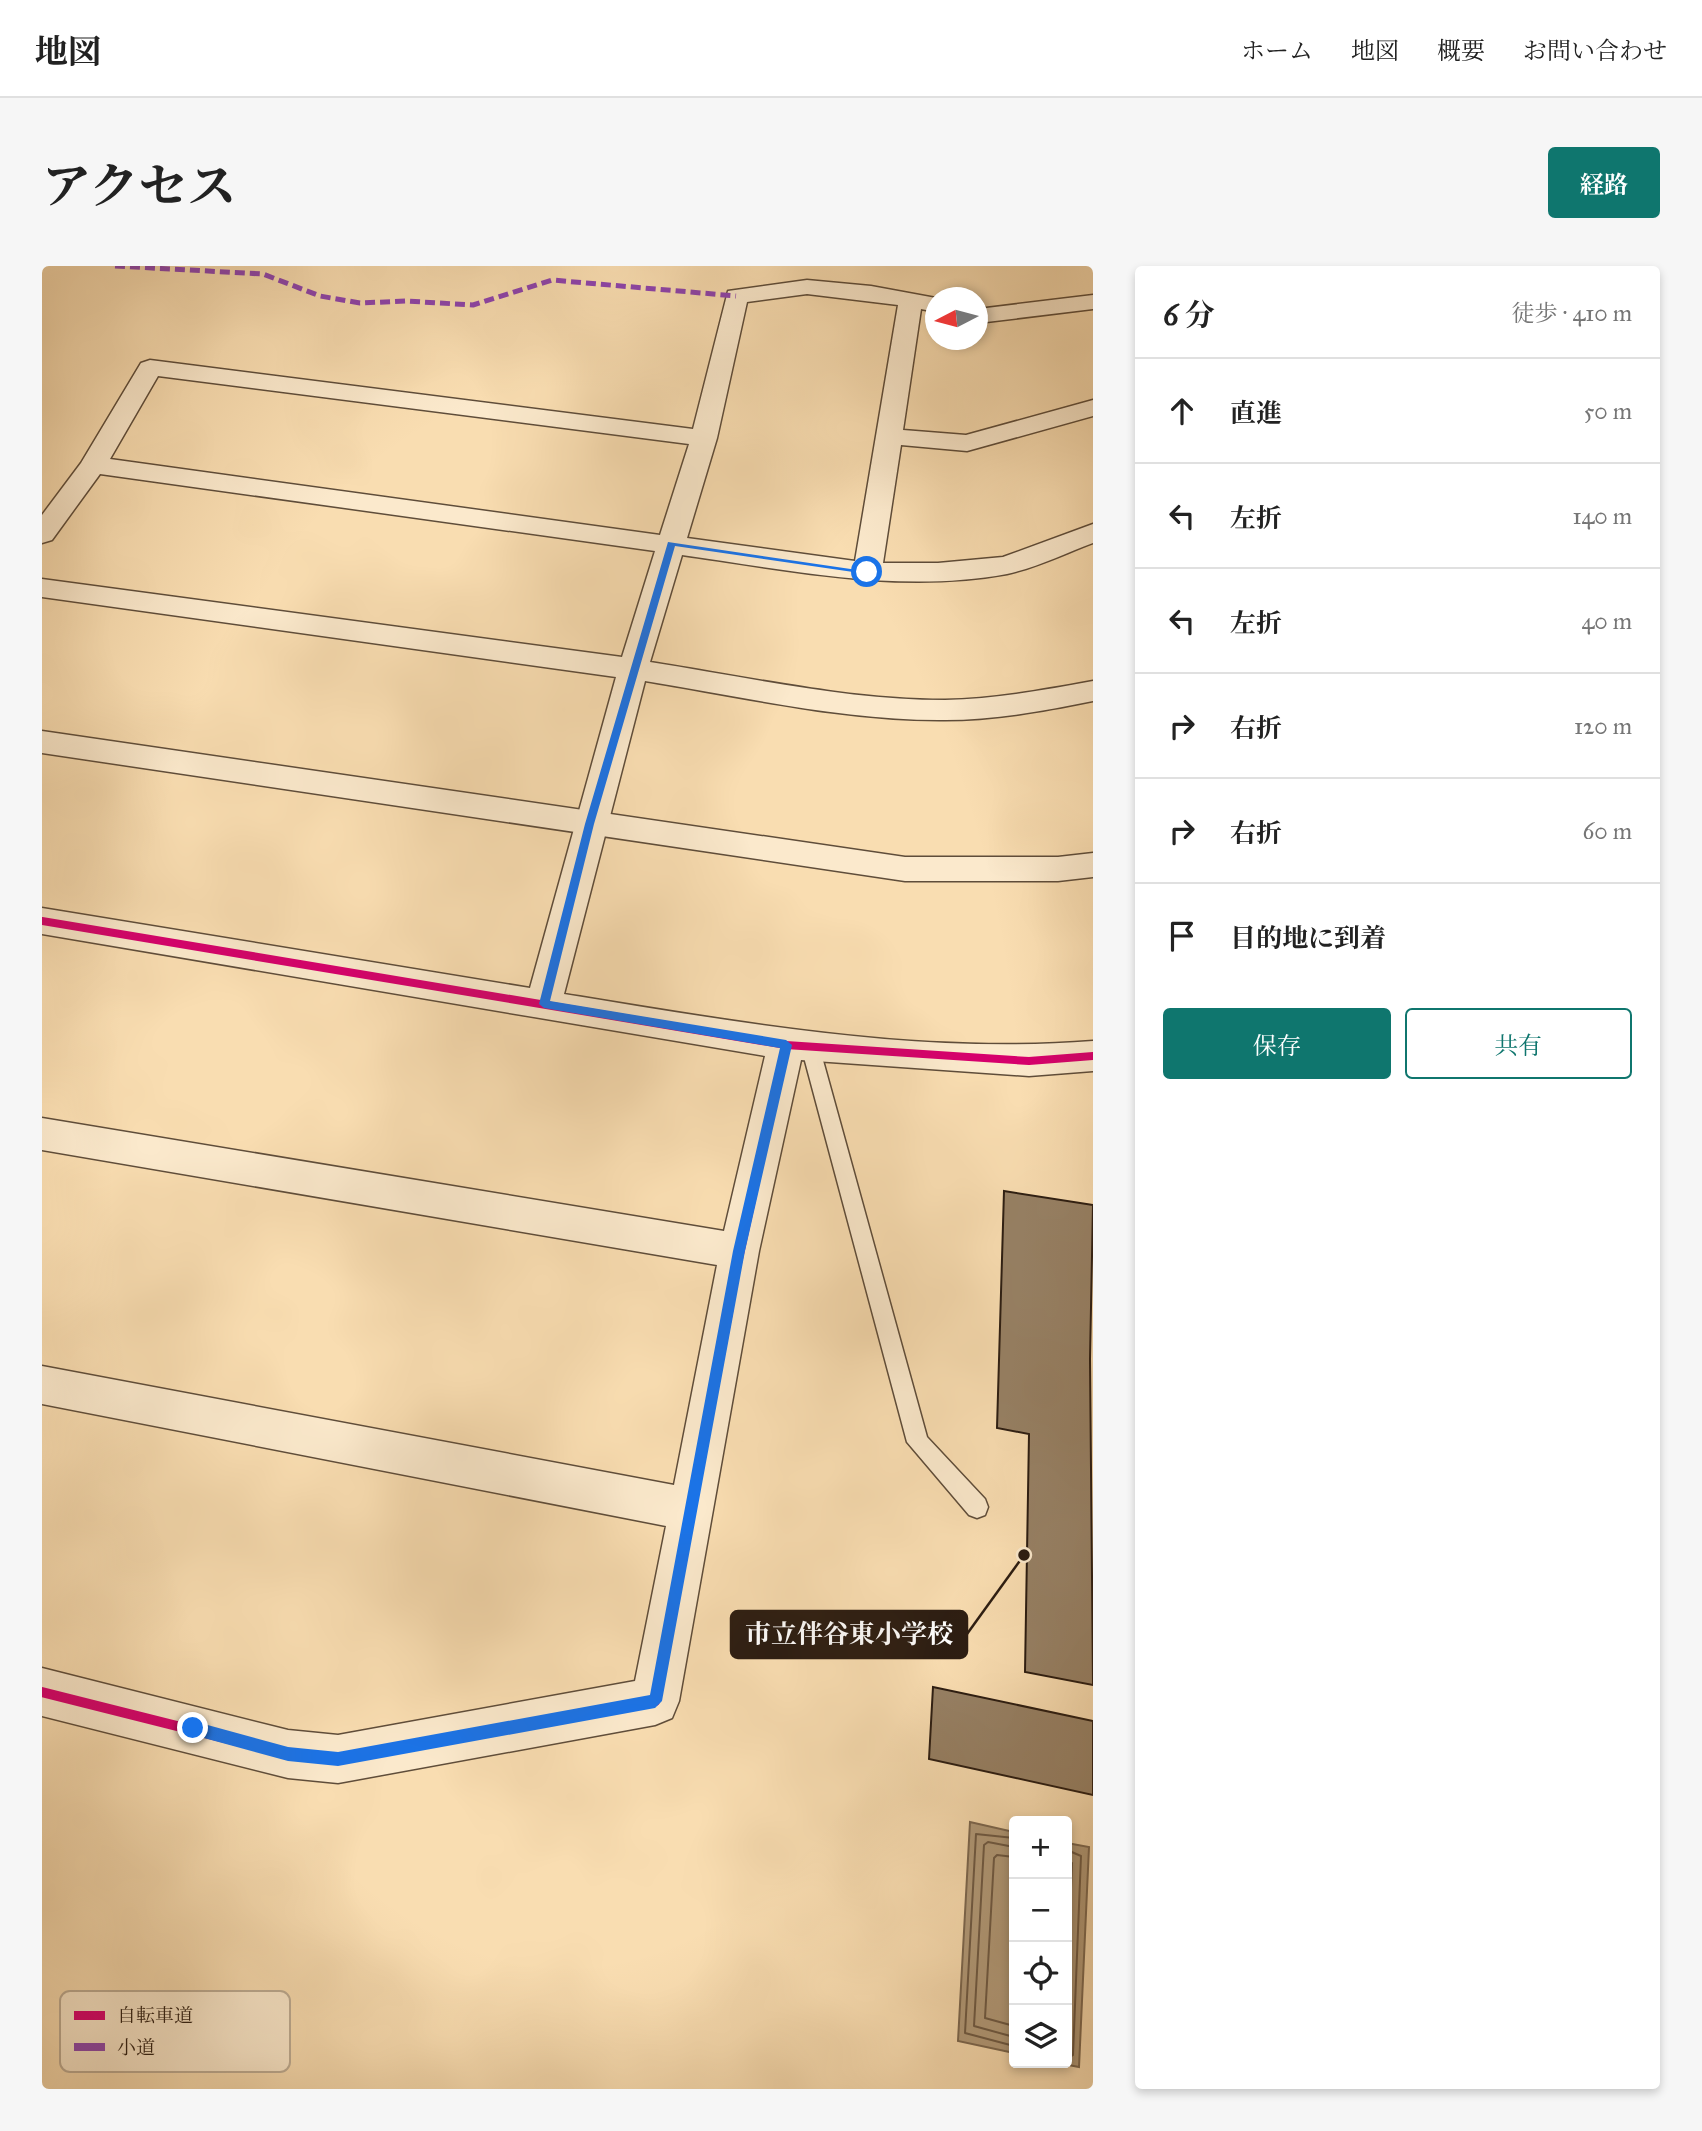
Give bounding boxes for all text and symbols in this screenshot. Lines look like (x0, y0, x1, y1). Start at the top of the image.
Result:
text: 地図 (35, 32, 101, 72)
text: ホーム (1241, 36, 1313, 66)
text: 地図 (1351, 36, 1399, 66)
text: 概要 (1437, 36, 1485, 66)
text: お問い合わせ (1523, 36, 1667, 66)
button: 経路 (1548, 147, 1660, 218)
text: アクセス (42, 157, 237, 216)
north arrow (925, 287, 988, 350)
text: 6 分 (1163, 297, 1215, 333)
text: 徒歩 · 410 m (1512, 299, 1632, 327)
icon: ahead (1163, 392, 1201, 430)
text: 直進 (1230, 397, 1282, 429)
text: 50 m (1584, 397, 1632, 425)
icon: left (1163, 497, 1201, 535)
text: 左折 (1230, 502, 1282, 534)
text: 140 m (1572, 502, 1632, 530)
route start (851, 556, 882, 587)
icon: left (1163, 602, 1201, 640)
text: 左折 (1230, 607, 1282, 639)
text: 40 m (1582, 607, 1632, 635)
icon: right (1163, 707, 1201, 745)
text: 右折 (1230, 712, 1282, 744)
text: 120 m (1574, 712, 1632, 740)
icon: right (1163, 812, 1201, 850)
text: 右折 (1230, 817, 1282, 849)
text: 60 m (1583, 817, 1632, 845)
icon: arrive (1163, 917, 1201, 955)
text: 目的地に到着 (1230, 922, 1386, 954)
button: 保存 (1163, 1008, 1391, 1079)
button: 共有 (1405, 1008, 1632, 1079)
callout: 市立伴谷東小学校 (731, 1611, 967, 1658)
text: 市立伴谷東小学校 (745, 1618, 953, 1650)
route end (177, 1712, 208, 1743)
map controls (1009, 1816, 1072, 2068)
button: + (1009, 1816, 1072, 1879)
button: − (1009, 1879, 1072, 1942)
button: locate (1009, 1942, 1072, 2005)
legend (60, 1991, 290, 2072)
text: 自転車道 (117, 2004, 193, 2027)
button: layers (1009, 2005, 1072, 2068)
text: 小道 (117, 2036, 155, 2059)

